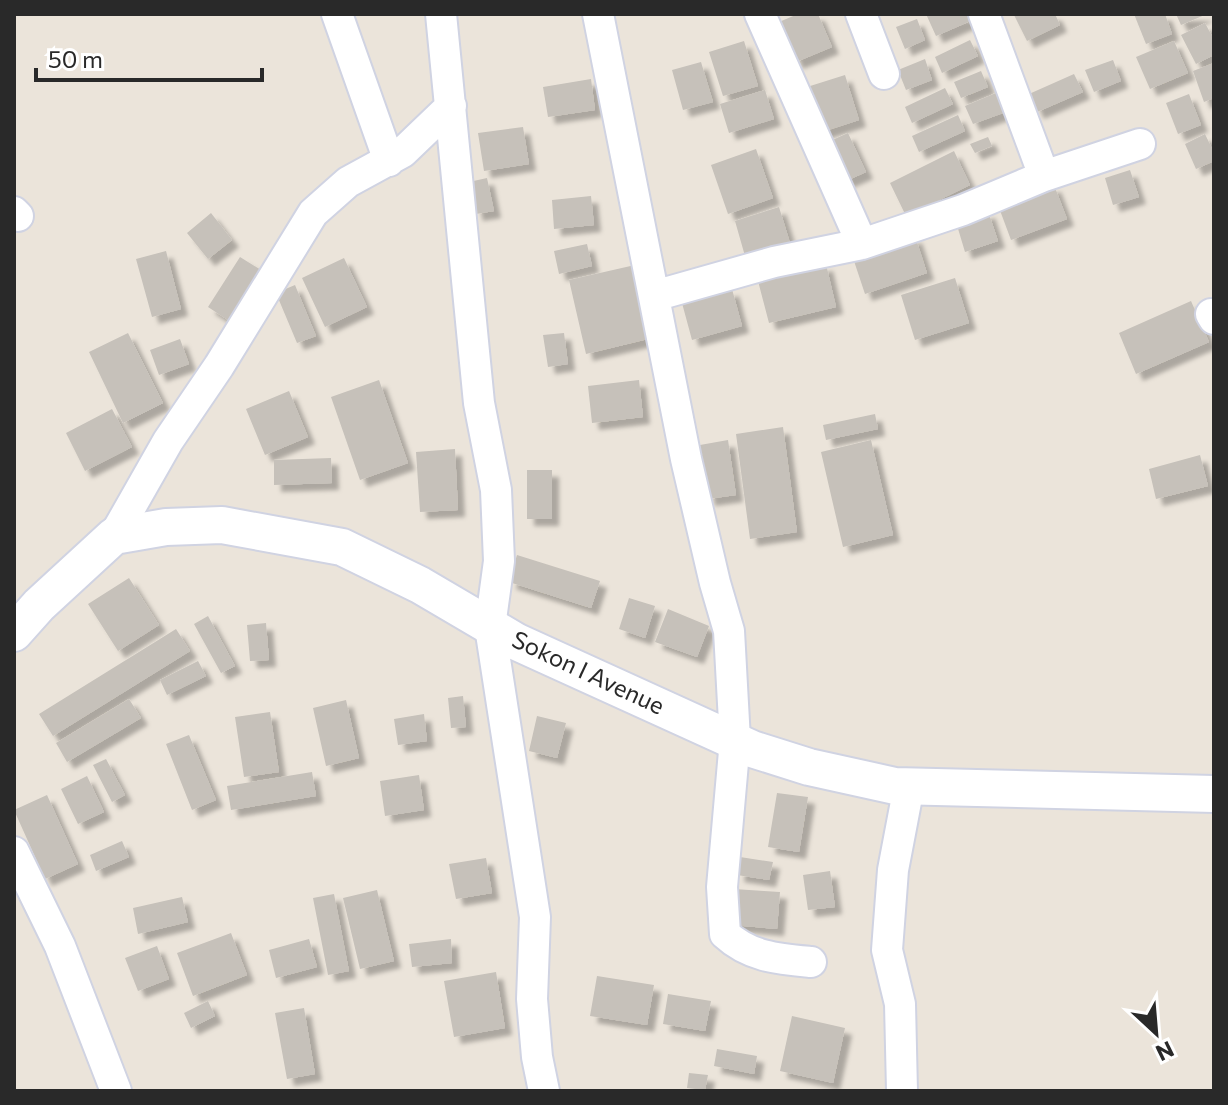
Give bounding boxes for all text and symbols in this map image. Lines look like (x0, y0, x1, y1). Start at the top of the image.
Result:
scale bar (36, 32, 262, 82)
text: 50 m (48, 44, 103, 73)
street label: Sokon I Avenue (508, 624, 669, 720)
north arrow (1116, 993, 1196, 1073)
text: N (1152, 1036, 1178, 1067)

